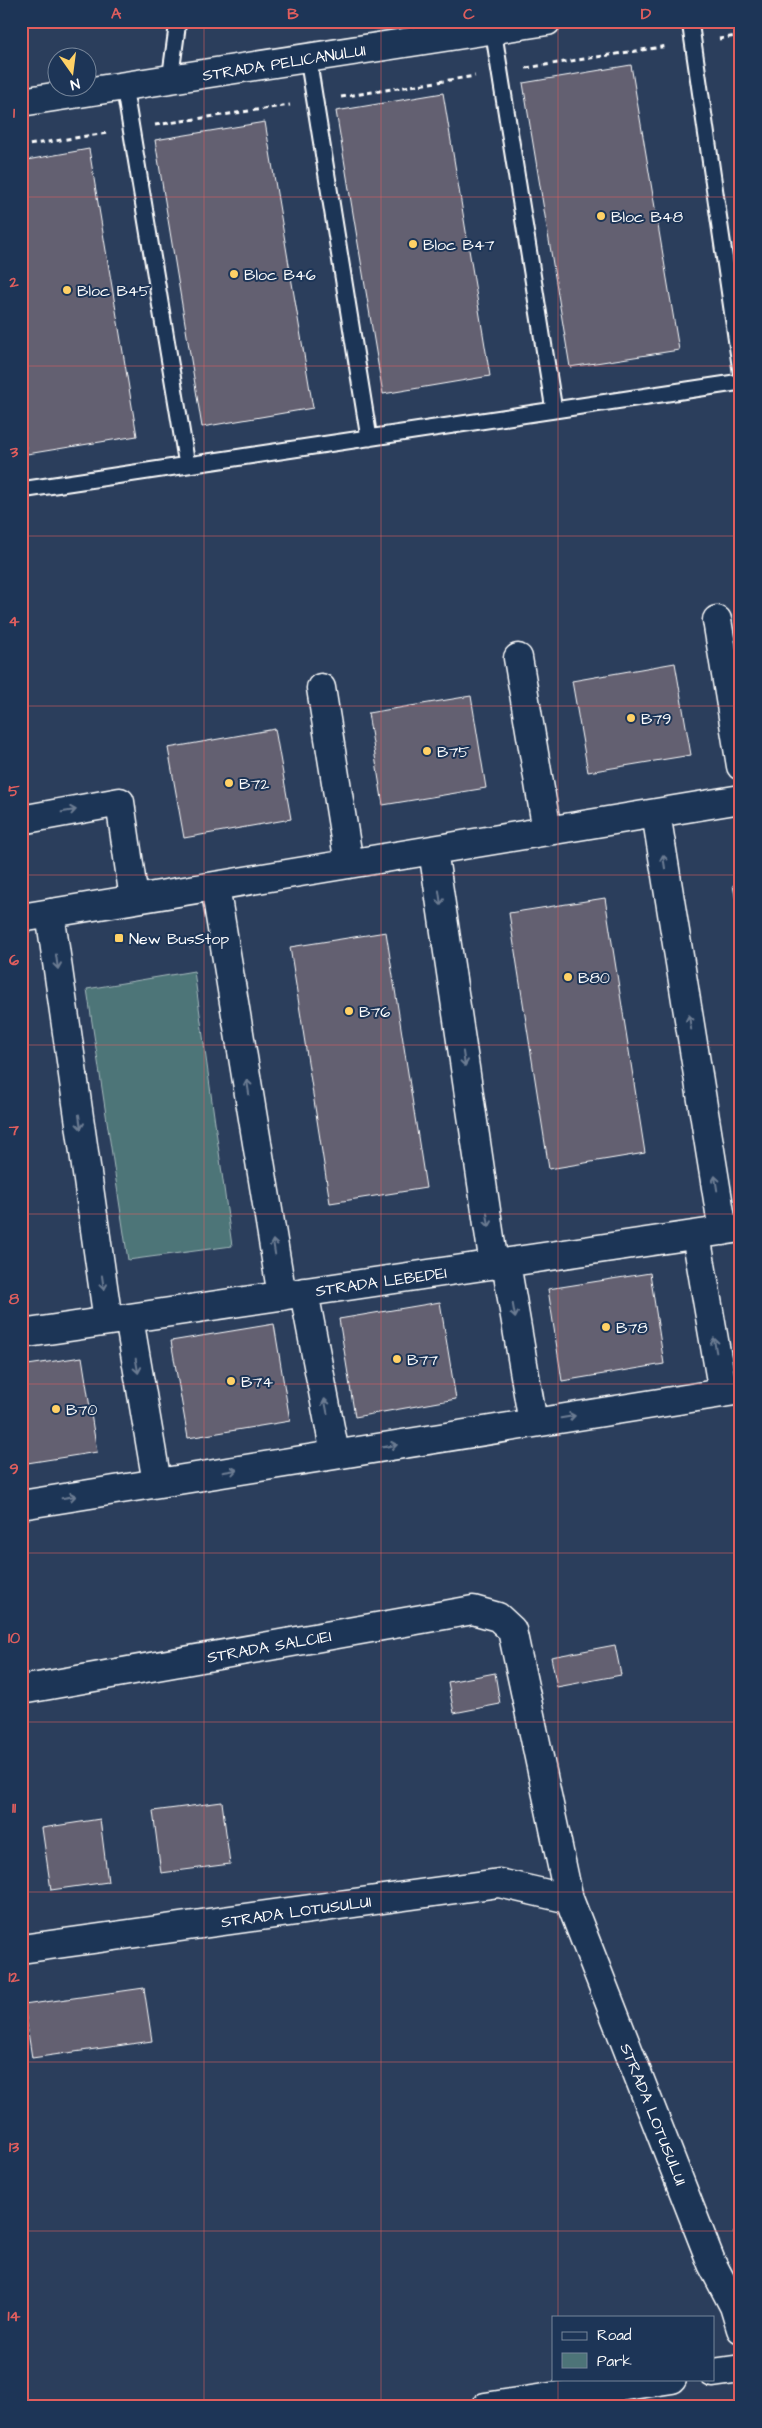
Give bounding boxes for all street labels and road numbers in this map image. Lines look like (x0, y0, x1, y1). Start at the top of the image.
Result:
street label: STRADA PELICANULUI (201, 39, 367, 87)
street label: STRADA LEBEDEI (314, 1262, 448, 1302)
street label: STRADA SALCIEI (205, 1625, 333, 1669)
street label: STRADA LOTUSULUI (220, 1891, 373, 1933)
street label: STRADA LOTUSULUI (615, 2040, 692, 2189)

